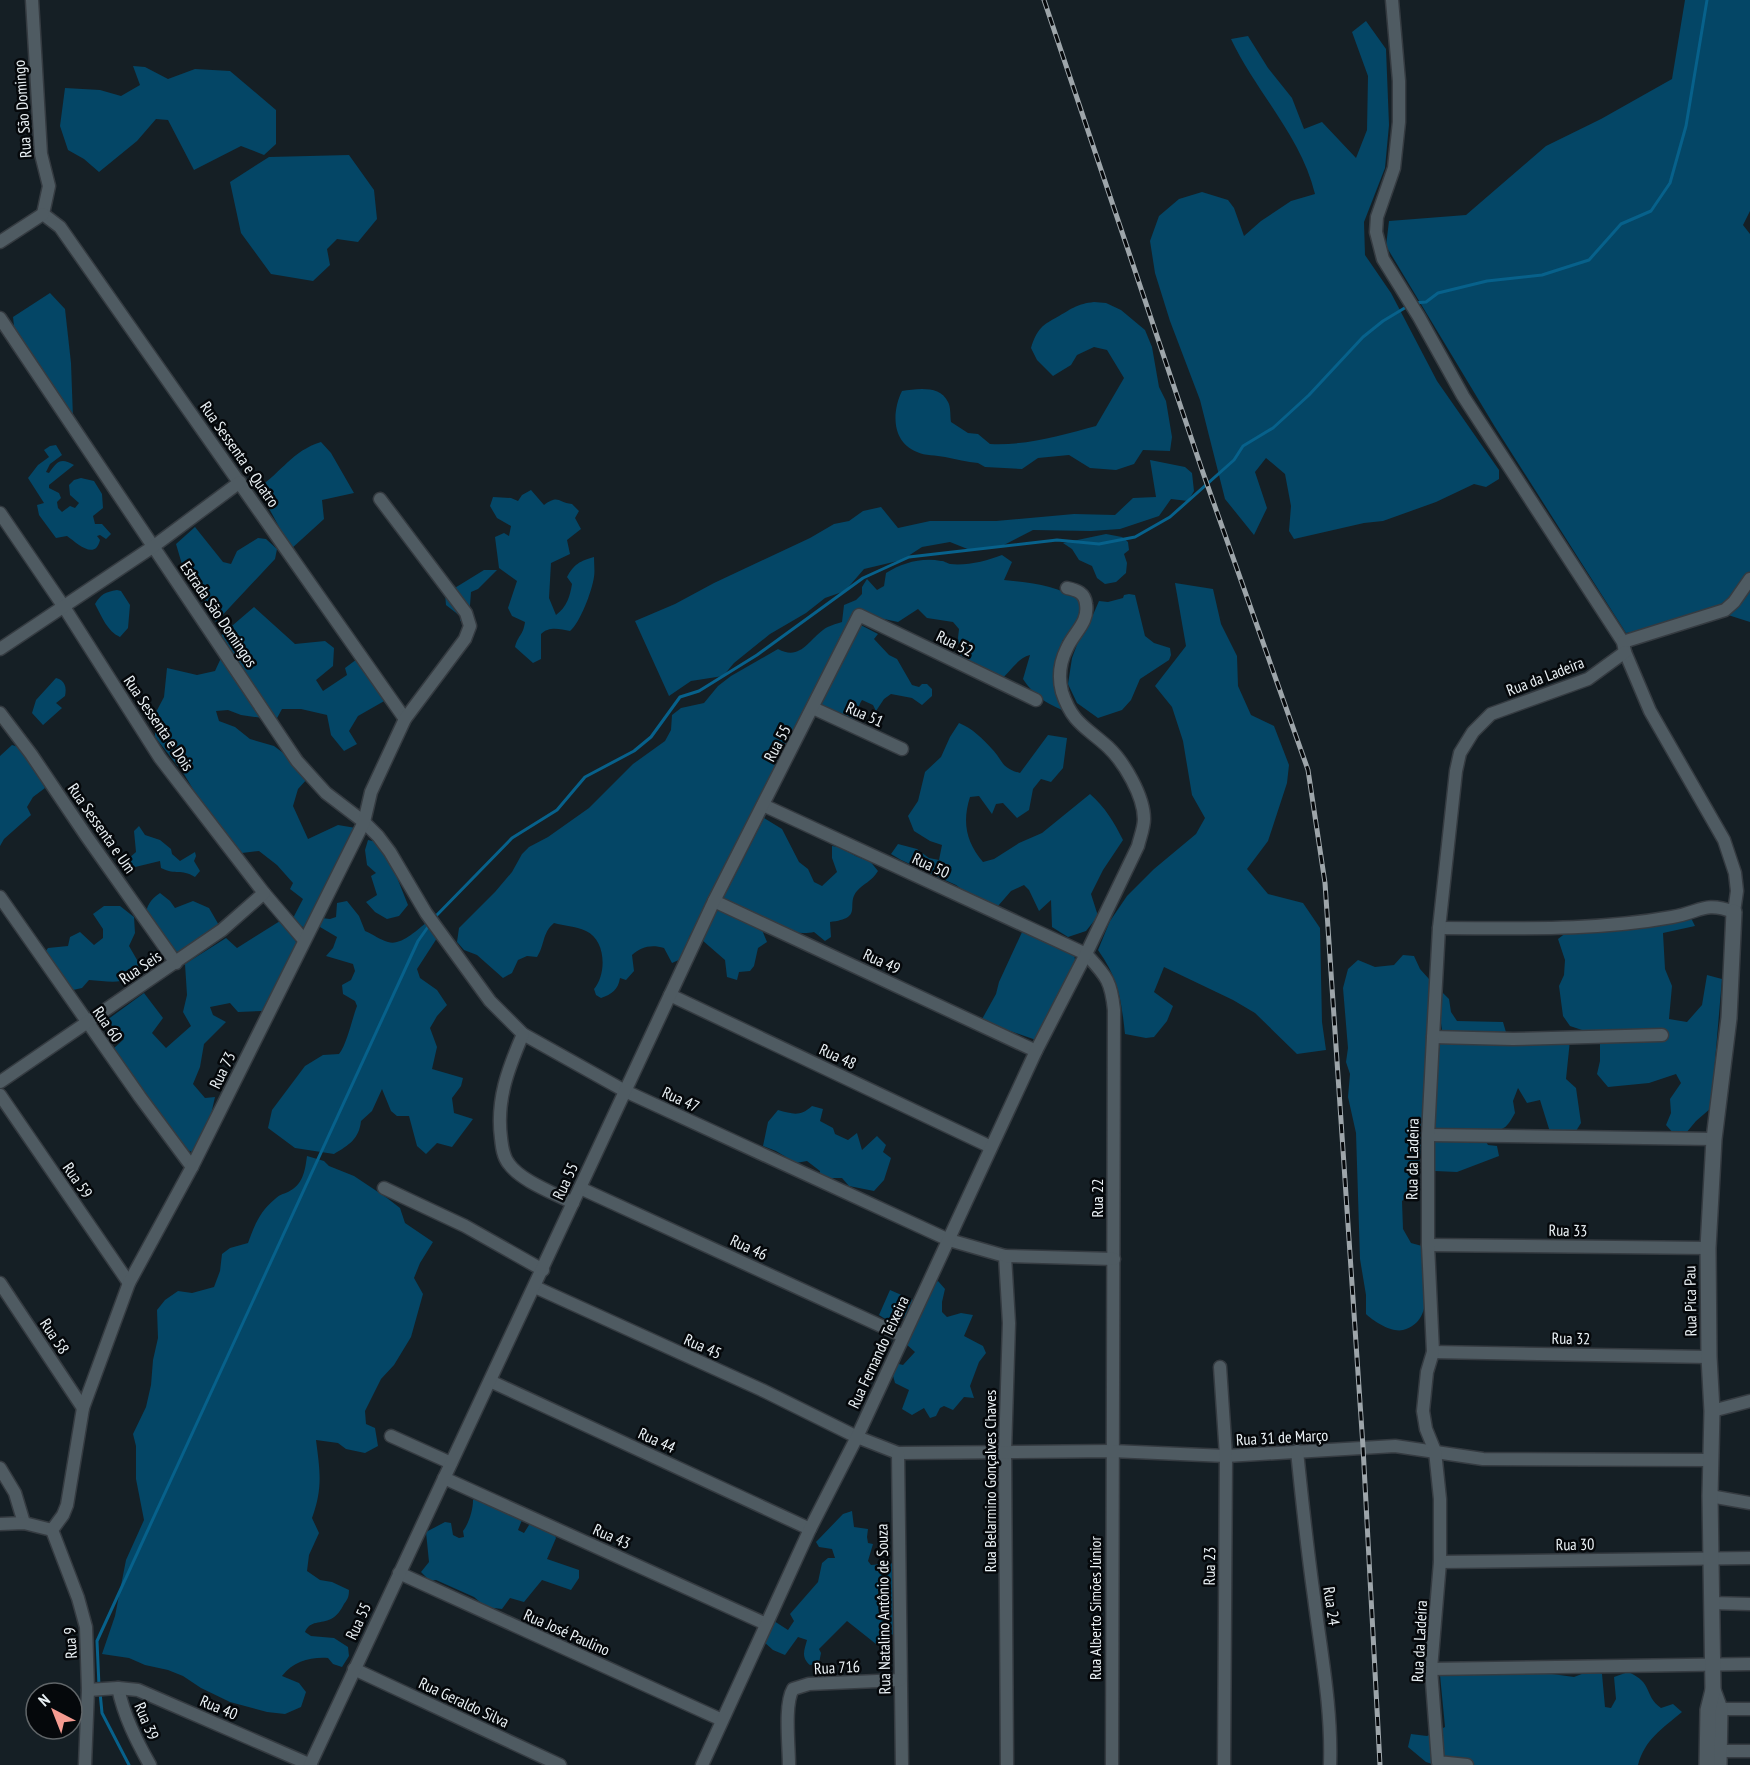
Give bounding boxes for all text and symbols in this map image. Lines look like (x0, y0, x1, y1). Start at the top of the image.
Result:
street label: Rua São Domingo (9, 59, 35, 159)
street label: Rua Sessenta e Quatro (196, 397, 284, 511)
street label: Estrada São Domingos (176, 557, 262, 671)
street label: Rua 52 (933, 626, 977, 660)
street label: Rua da Ladeira (1503, 652, 1587, 700)
street label: Rua Sessenta e Dois (120, 672, 198, 774)
street label: Rua 51 (843, 697, 887, 731)
street label: Rua 55 (759, 721, 795, 765)
street label: Rua Sessenta e Um (64, 779, 140, 877)
street label: Rua 50 (909, 848, 953, 882)
street label: Rua 49 (860, 944, 904, 978)
street label: Rua Seis (115, 946, 165, 988)
street label: Rua 60 (89, 1002, 127, 1046)
street label: Rua 48 (816, 1039, 860, 1073)
street label: Rua 73 (205, 1048, 239, 1092)
street label: Rua 47 (659, 1082, 703, 1116)
street label: Rua da Ladeira (1401, 1118, 1423, 1200)
street label: Rua 59 (59, 1158, 97, 1202)
street label: Rua 55 (548, 1159, 582, 1203)
street label: Rua 22 (1087, 1179, 1107, 1217)
street label: Rua 33 (1548, 1220, 1588, 1240)
street label: Rua 46 (727, 1230, 771, 1264)
street label: Rua Pica Pau (1679, 1265, 1701, 1337)
street label: Rua Fernando Teixeira (843, 1292, 913, 1412)
street label: Rua 58 (36, 1314, 74, 1358)
street label: Rua 32 (1551, 1328, 1591, 1348)
street label: Rua 45 (681, 1329, 725, 1363)
street label: Rua Belarmino Gonçalves Chaves (980, 1390, 1000, 1572)
street label: Rua 44 (635, 1423, 679, 1457)
street label: Rua 31 de Março (1235, 1425, 1329, 1449)
street label: Rua 43 (590, 1519, 634, 1553)
street label: Rua Natalino Antônio de Souza (872, 1523, 894, 1695)
street label: Rua 30 (1555, 1534, 1595, 1554)
street label: Rua Alberto Simões Júnior (1085, 1535, 1105, 1680)
street label: Rua 23 (1199, 1546, 1219, 1586)
street label: Rua 24 (1319, 1585, 1345, 1627)
street label: Rua 55 (341, 1599, 375, 1643)
street label: Rua da Ladeira (1407, 1600, 1431, 1682)
street label: Rua José Paulino (521, 1604, 613, 1660)
street label: Rua 9 (59, 1627, 81, 1659)
street label: Rua 716 (813, 1656, 861, 1678)
street label: Rua Geraldo Silva (416, 1672, 512, 1732)
north arrow (24, 1681, 84, 1741)
text: N (34, 1690, 54, 1710)
street label: Rua 40 (197, 1690, 241, 1724)
street label: Rua 39 (130, 1699, 164, 1743)

